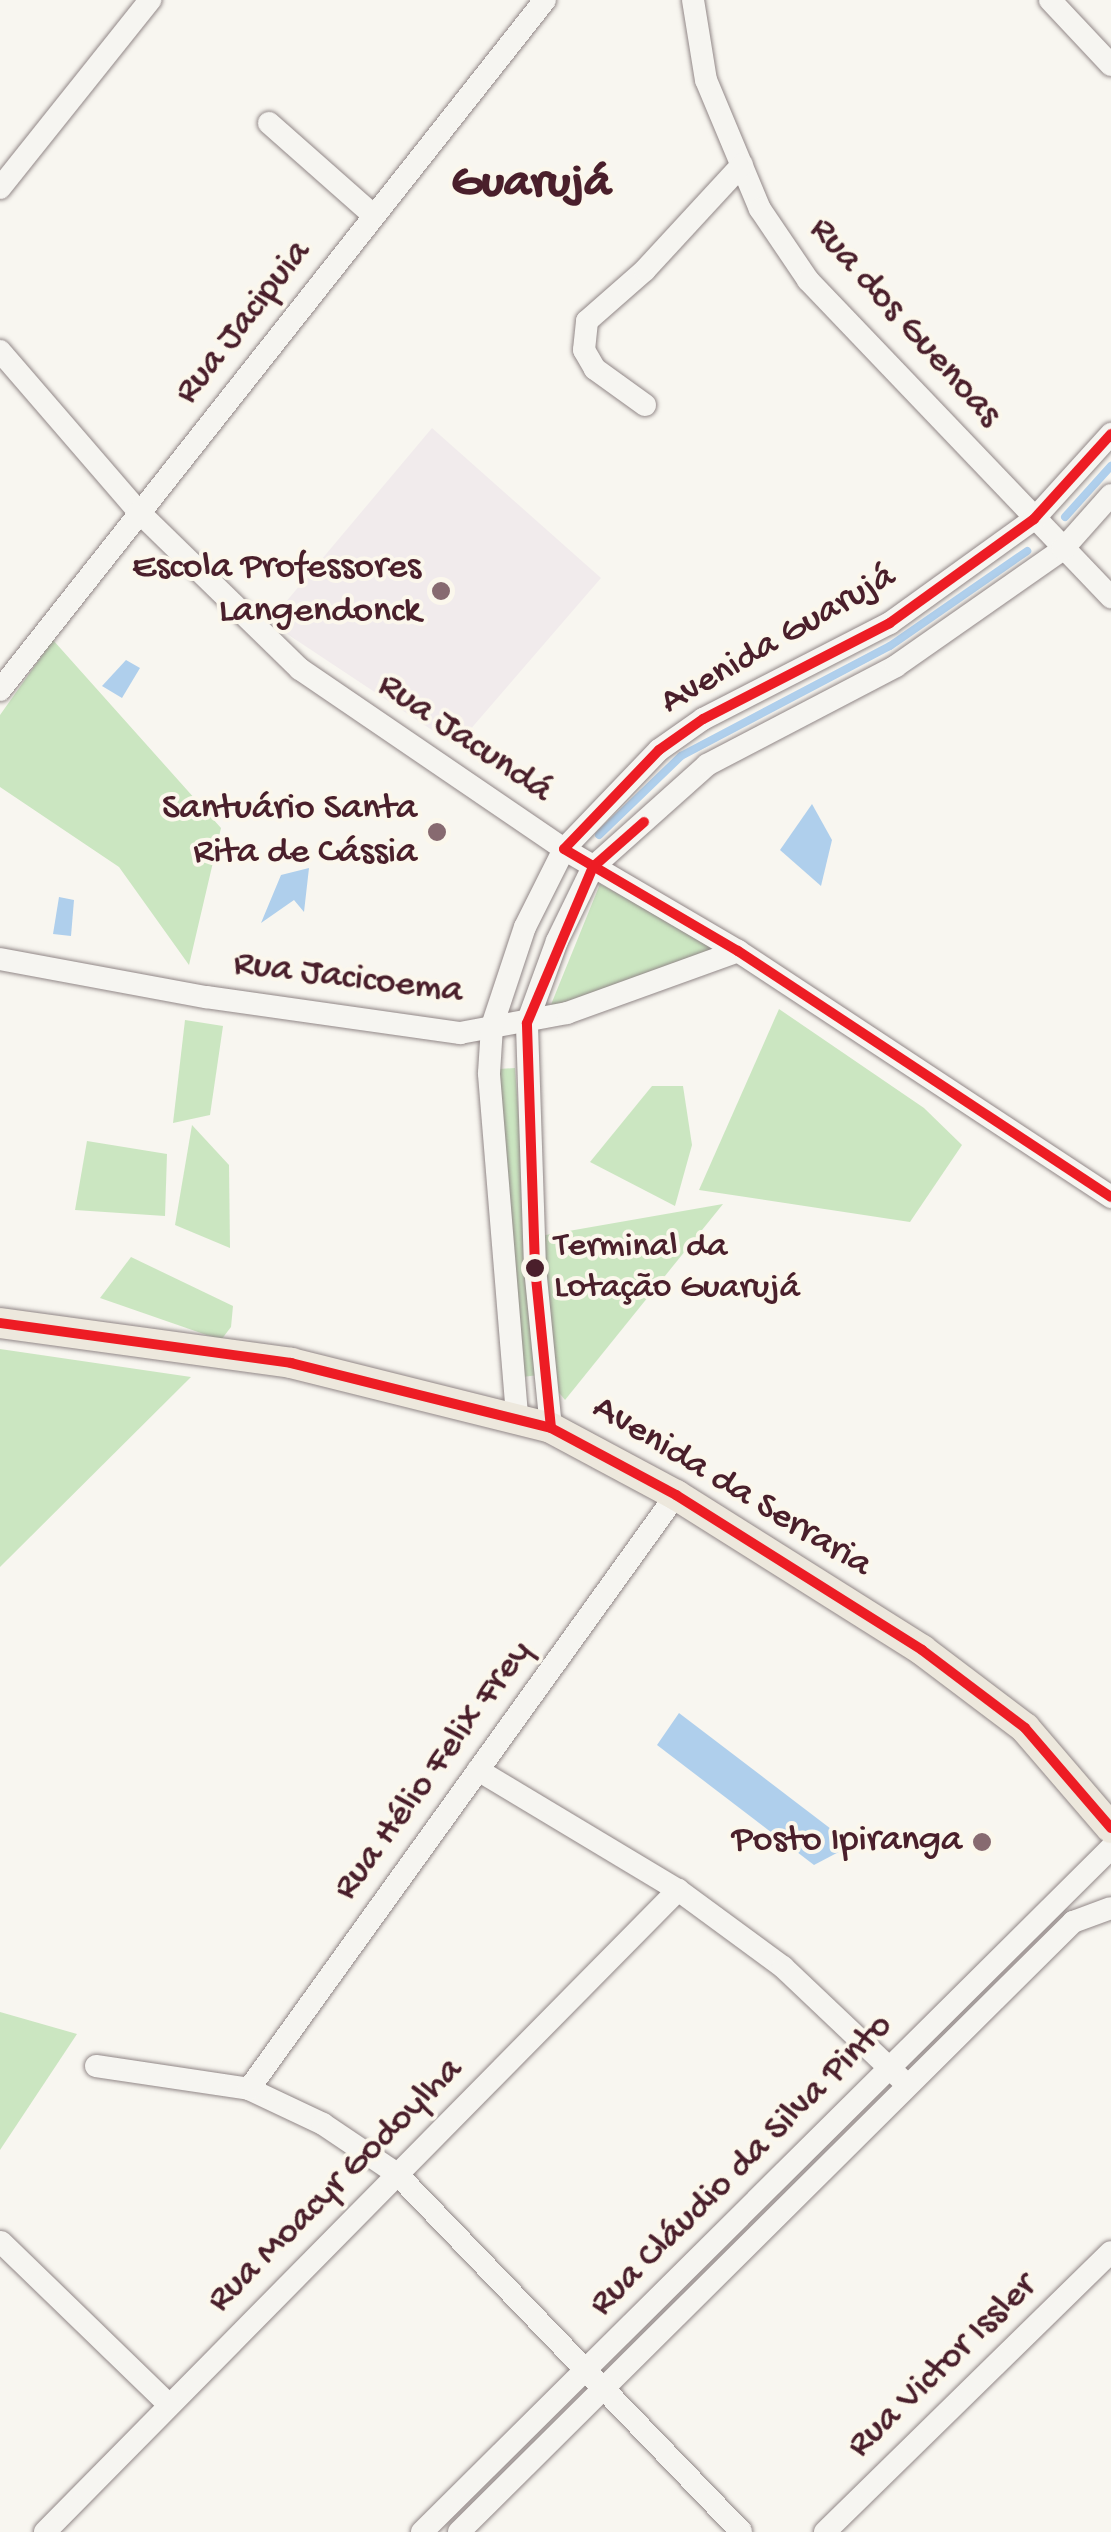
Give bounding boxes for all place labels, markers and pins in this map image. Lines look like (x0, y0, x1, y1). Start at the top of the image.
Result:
place label: Escola Professores Langendonck (132, 546, 421, 636)
marker: Escola Professores Langendonck (430, 580, 452, 602)
place label: Santuário Santa Rita de Cássia (162, 787, 417, 876)
marker: Santuário Santa Rita de Cássia (426, 821, 448, 843)
place label: Terminal da Lotação Guarujá (554, 1225, 800, 1310)
marker: Terminal da Lotação Guarujá (525, 1258, 545, 1278)
place label: Posto Ipiranga (732, 1819, 962, 1865)
marker: Posto Ipiranga (971, 1831, 993, 1853)

